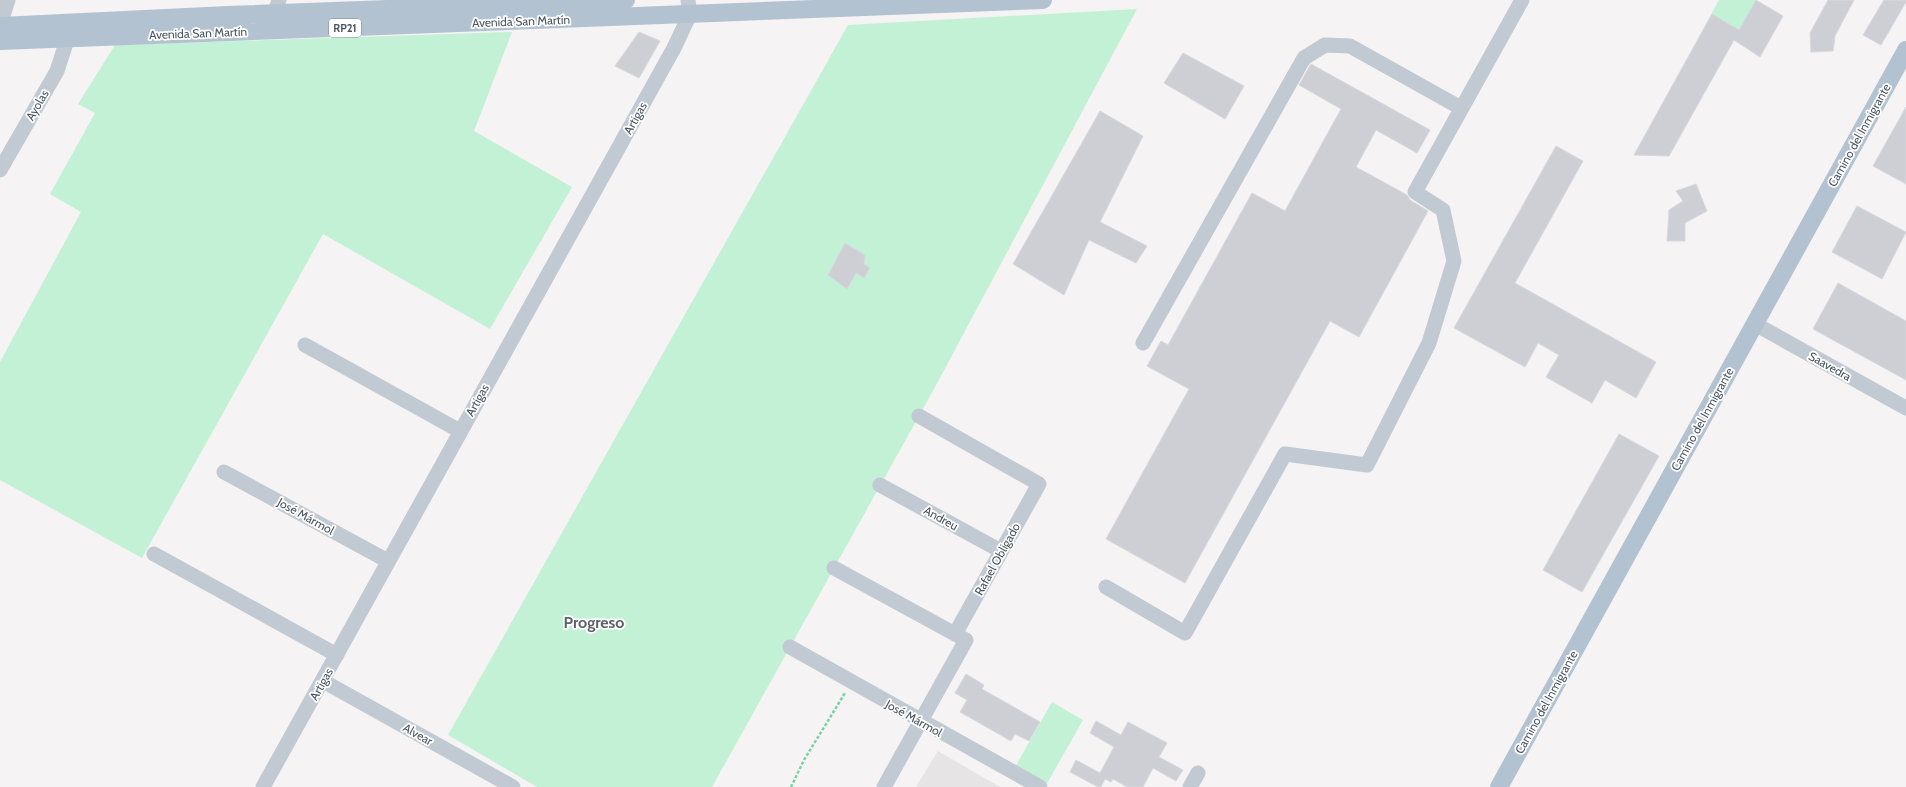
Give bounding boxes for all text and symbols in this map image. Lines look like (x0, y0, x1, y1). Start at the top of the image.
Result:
street label: Avenida San Martín (472, 12, 571, 30)
road number: RP21 (329, 19, 361, 37)
street label: Avenida San Martín (149, 24, 248, 42)
street label: Camino del Inmigrante (1824, 81, 1894, 189)
street label: Ayolas (22, 87, 52, 123)
street label: Artigas (620, 99, 650, 137)
street label: Saavedra (1806, 348, 1854, 384)
street label: Camino del Inmigrante (1667, 365, 1737, 473)
street label: Artigas (462, 381, 492, 419)
street label: José Mármol (274, 494, 337, 538)
street label: Andreu (921, 503, 961, 533)
street label: Rafael Obligado (971, 520, 1023, 598)
district label: Progreso (564, 613, 624, 632)
street label: Camino del Inmigrante (1511, 648, 1581, 756)
street label: Artigas (306, 665, 336, 703)
street label: José Mármol (882, 696, 945, 740)
street label: Alvear (401, 720, 436, 748)

